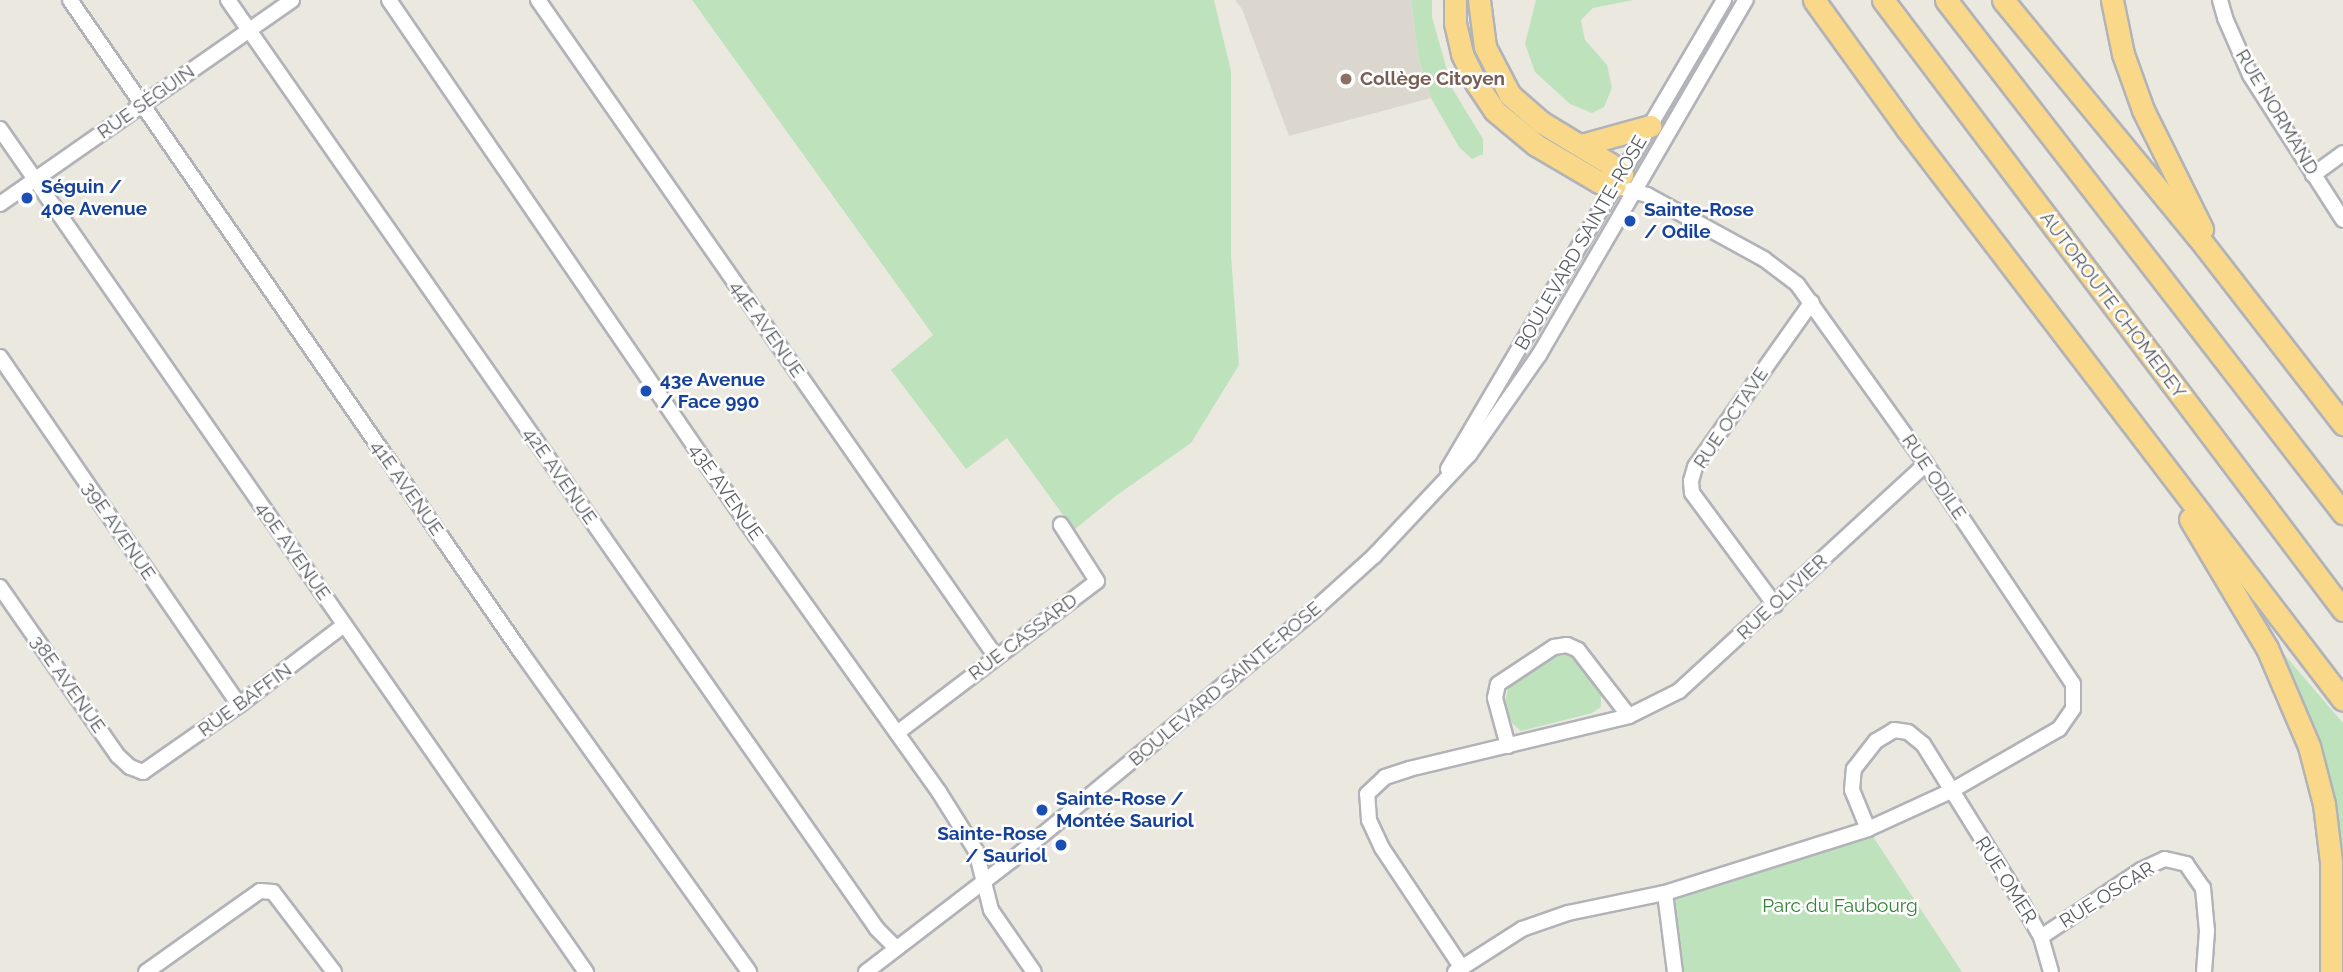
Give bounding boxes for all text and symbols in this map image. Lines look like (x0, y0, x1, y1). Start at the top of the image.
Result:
street label: RUE NORMAND (2231, 45, 2323, 179)
street label: RUE SÉGUIN (93, 60, 199, 144)
place label: Collège Citoyen (1360, 68, 1505, 90)
marker: Collège Citoyen (1338, 71, 1354, 87)
street label: BOULEVARD SAINTE-ROSE (1510, 132, 1652, 354)
place label: Séguin / 40e Avenue (41, 176, 148, 220)
marker: Séguin / 40e Avenue (19, 190, 35, 206)
place label: Sainte-Rose / Odile (1644, 199, 1754, 243)
street label: AUTOROUTE CHOMEDEY (2035, 207, 2191, 403)
marker: Sainte-Rose / Odile (1622, 213, 1638, 229)
street label: 44E AVENUE (725, 276, 809, 382)
street label: RUE OCTAVE (1689, 363, 1773, 473)
place label: 43e Avenue / Face 990 (660, 369, 766, 413)
marker: 43e Avenue / Face 990 (638, 383, 654, 399)
street label: 42E AVENUE (518, 423, 602, 529)
street label: RUE ODILE (1897, 430, 1971, 524)
street label: 41E AVENUE (366, 436, 448, 540)
street label: 43E AVENUE (684, 439, 768, 545)
street label: 39E AVENUE (78, 477, 160, 585)
street label: 40E AVENUE (251, 497, 335, 605)
street label: RUE OLIVIER (1732, 550, 1832, 644)
street label: RUE CASSARD (964, 589, 1082, 685)
street label: BOULEVARD SAINTE-ROSE (1124, 597, 1326, 771)
street label: 38E AVENUE (26, 631, 110, 737)
street label: RUE BAFFIN (194, 658, 296, 742)
place label: Sainte-Rose / Montée Sauriol (1056, 788, 1194, 832)
marker: Sainte-Rose / Montée Sauriol (1034, 802, 1050, 818)
place label: Sainte-Rose / Sauriol (937, 823, 1047, 867)
street label: RUE OMER (1970, 832, 2042, 928)
marker: Sainte-Rose / Sauriol (1053, 837, 1069, 853)
street label: RUE OSCAR (2056, 857, 2158, 933)
park label: Parc du Faubourg (1762, 895, 1918, 917)

